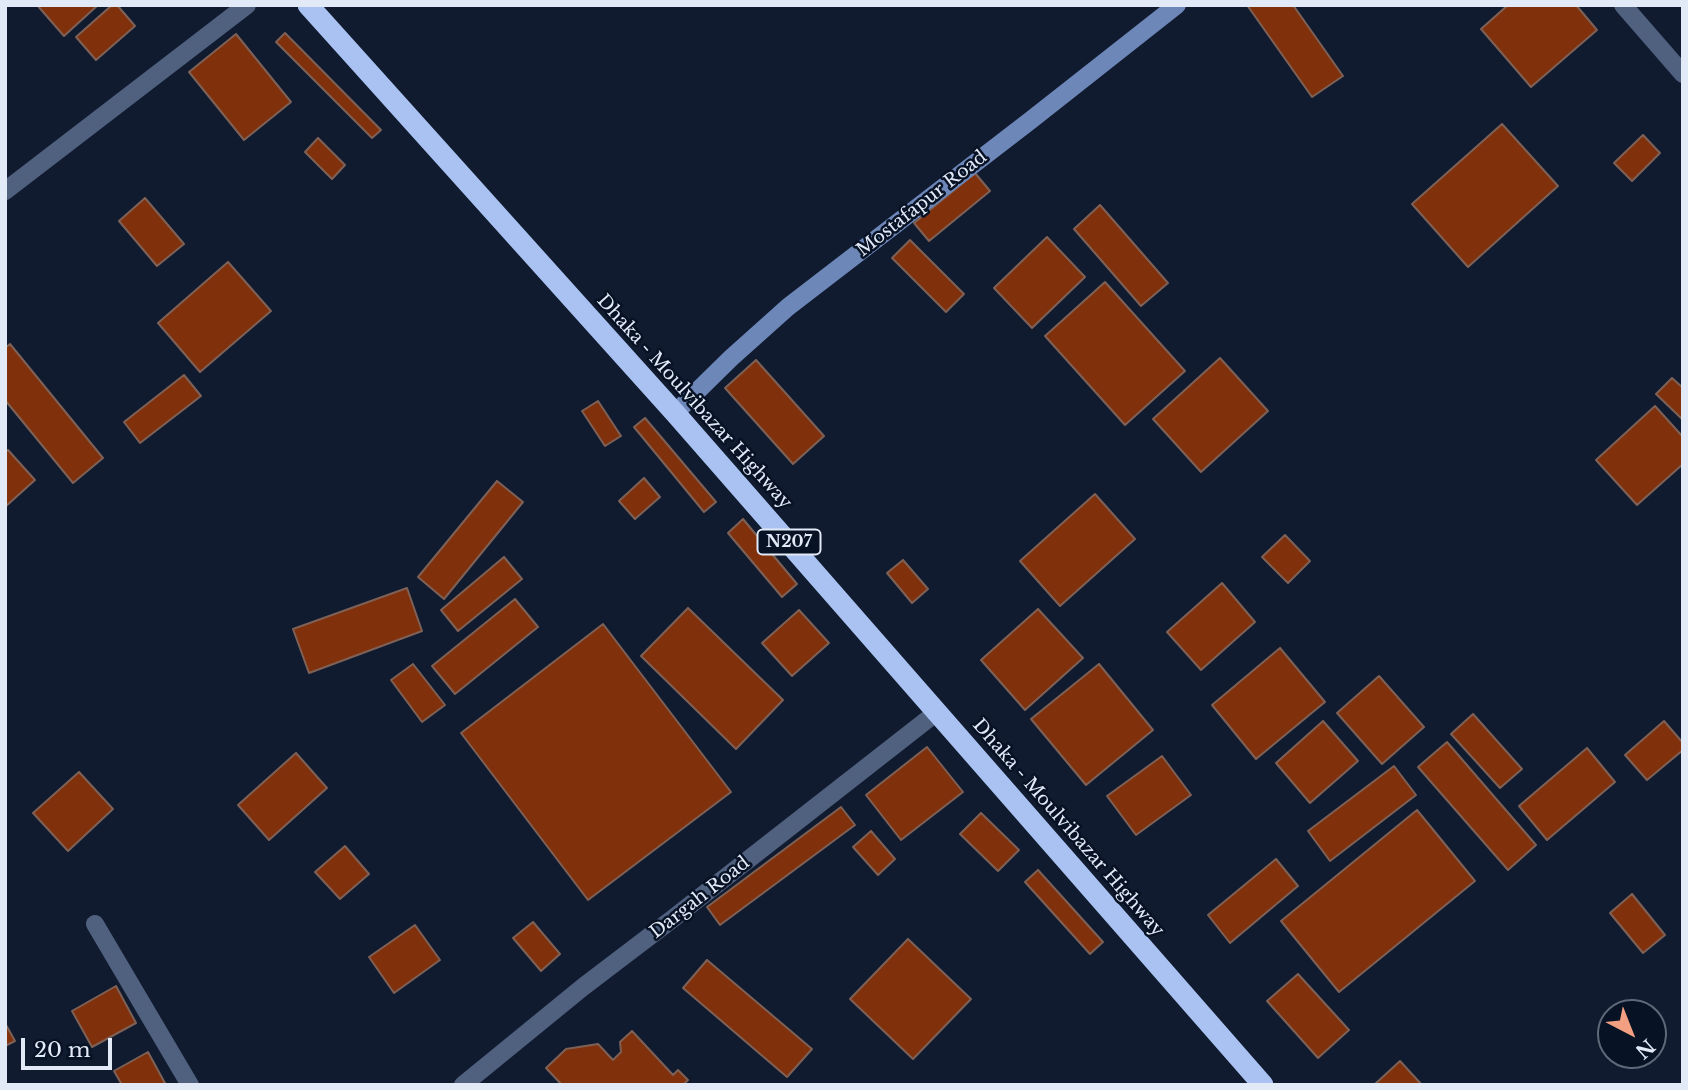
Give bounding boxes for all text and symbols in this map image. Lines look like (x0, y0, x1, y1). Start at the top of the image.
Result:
street label: Mostafapur Road (853, 146, 991, 262)
street label: Dhaka - Moulvibazar Highway (592, 290, 796, 514)
road number: N207 (758, 530, 820, 554)
street label: Dhaka - Moulvibazar Highway (968, 715, 1168, 941)
street label: Dargah Road (646, 852, 754, 944)
north arrow (1597, 999, 1667, 1069)
scale bar (24, 1024, 116, 1068)
text: N (1631, 1034, 1659, 1063)
text: 20 m (34, 1037, 91, 1063)

